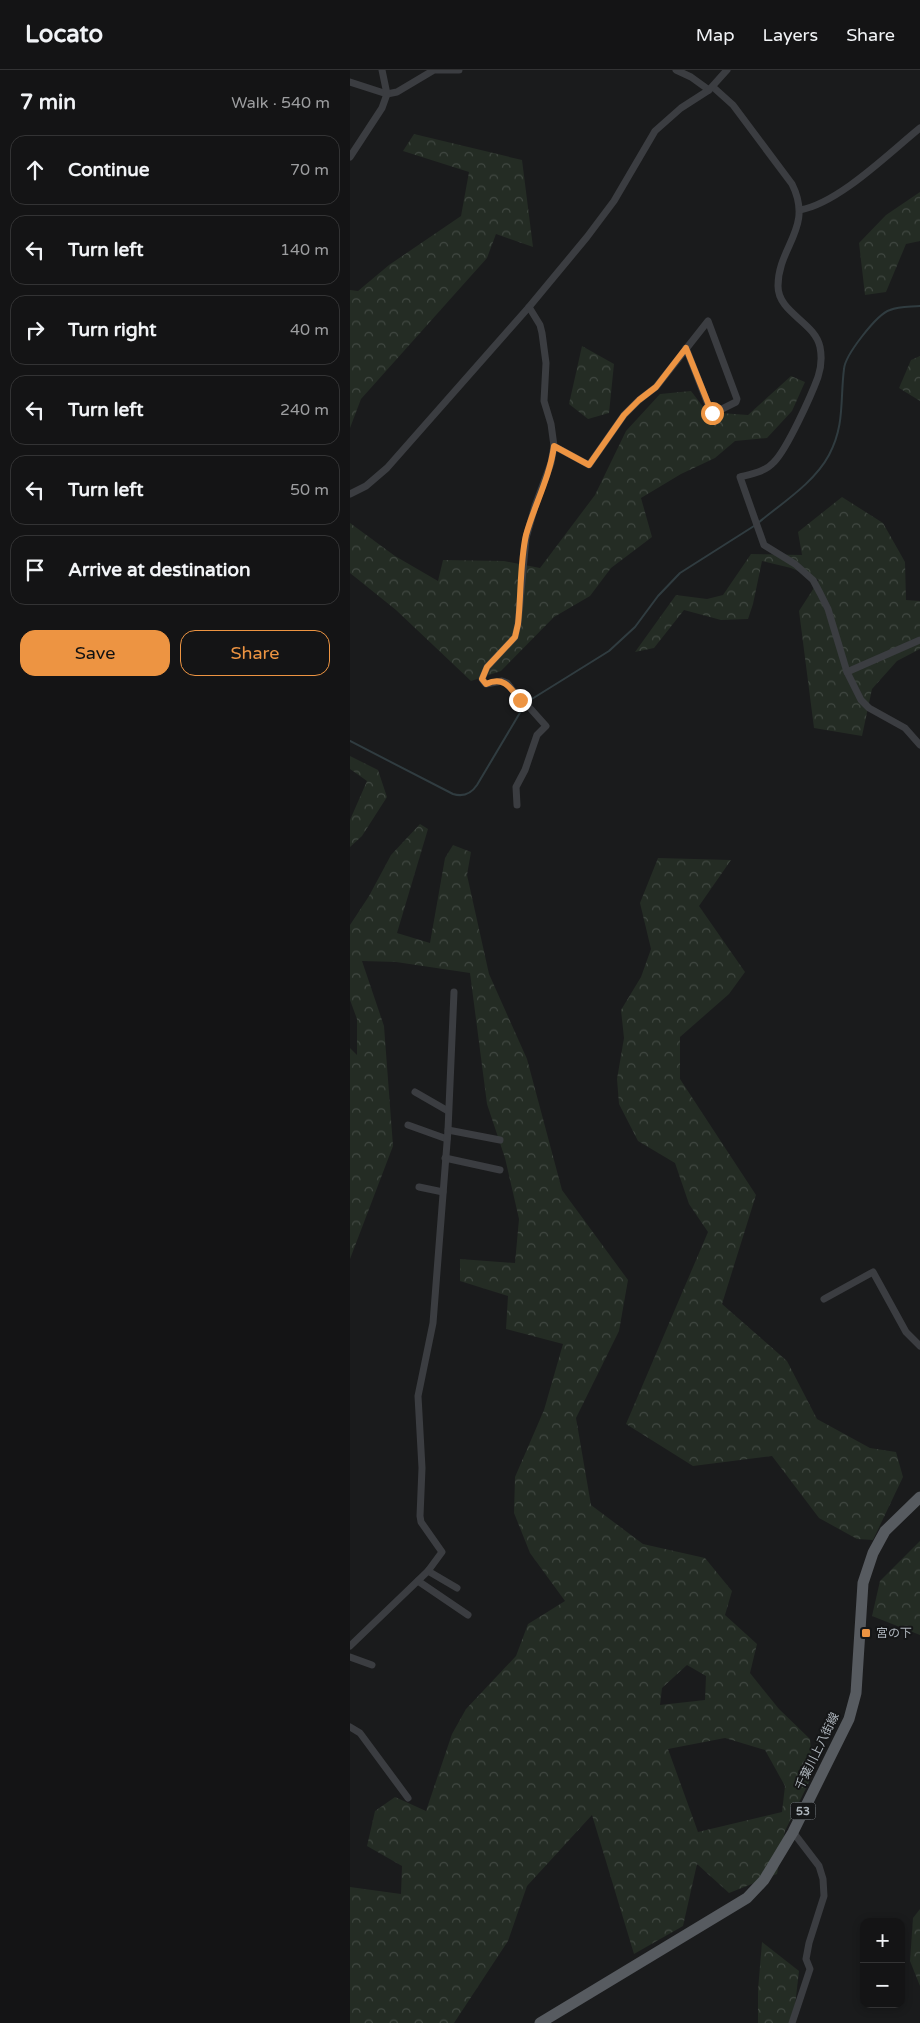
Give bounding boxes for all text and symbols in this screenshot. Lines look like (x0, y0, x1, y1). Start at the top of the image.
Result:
text: Locato (25, 20, 103, 49)
text: Map (696, 24, 735, 46)
text: Layers (763, 24, 818, 46)
text: Share (846, 24, 895, 46)
text: 7 min (20, 90, 76, 115)
text: Walk · 540 m (231, 93, 330, 113)
icon: ahead (21, 156, 49, 184)
text: Continue (68, 159, 150, 181)
text: 70 m (290, 160, 329, 180)
icon: left (21, 236, 49, 264)
text: Turn left (68, 239, 144, 261)
text: 140 m (280, 240, 329, 260)
icon: right (21, 316, 49, 344)
text: Turn right (68, 319, 156, 341)
text: 40 m (290, 320, 329, 340)
icon: left (21, 396, 49, 424)
text: Turn left (68, 399, 144, 421)
text: 240 m (280, 400, 329, 420)
route start (701, 402, 724, 425)
icon: left (21, 476, 49, 504)
text: Turn left (68, 479, 144, 501)
text: 50 m (290, 480, 329, 500)
icon: arrive (21, 556, 49, 584)
text: Arrive at destination (68, 559, 251, 581)
button: Save (20, 630, 170, 676)
button: Share (180, 630, 330, 676)
route end (509, 689, 532, 712)
place label: 宮の下 (876, 1626, 912, 1640)
marker: 宮の下 (860, 1627, 872, 1639)
street label: 千葉川上八街線 (792, 1710, 842, 1792)
road number: 53 (790, 1802, 816, 1820)
map controls (860, 1918, 905, 2008)
button: + (860, 1918, 905, 1963)
button: − (860, 1963, 905, 2008)

